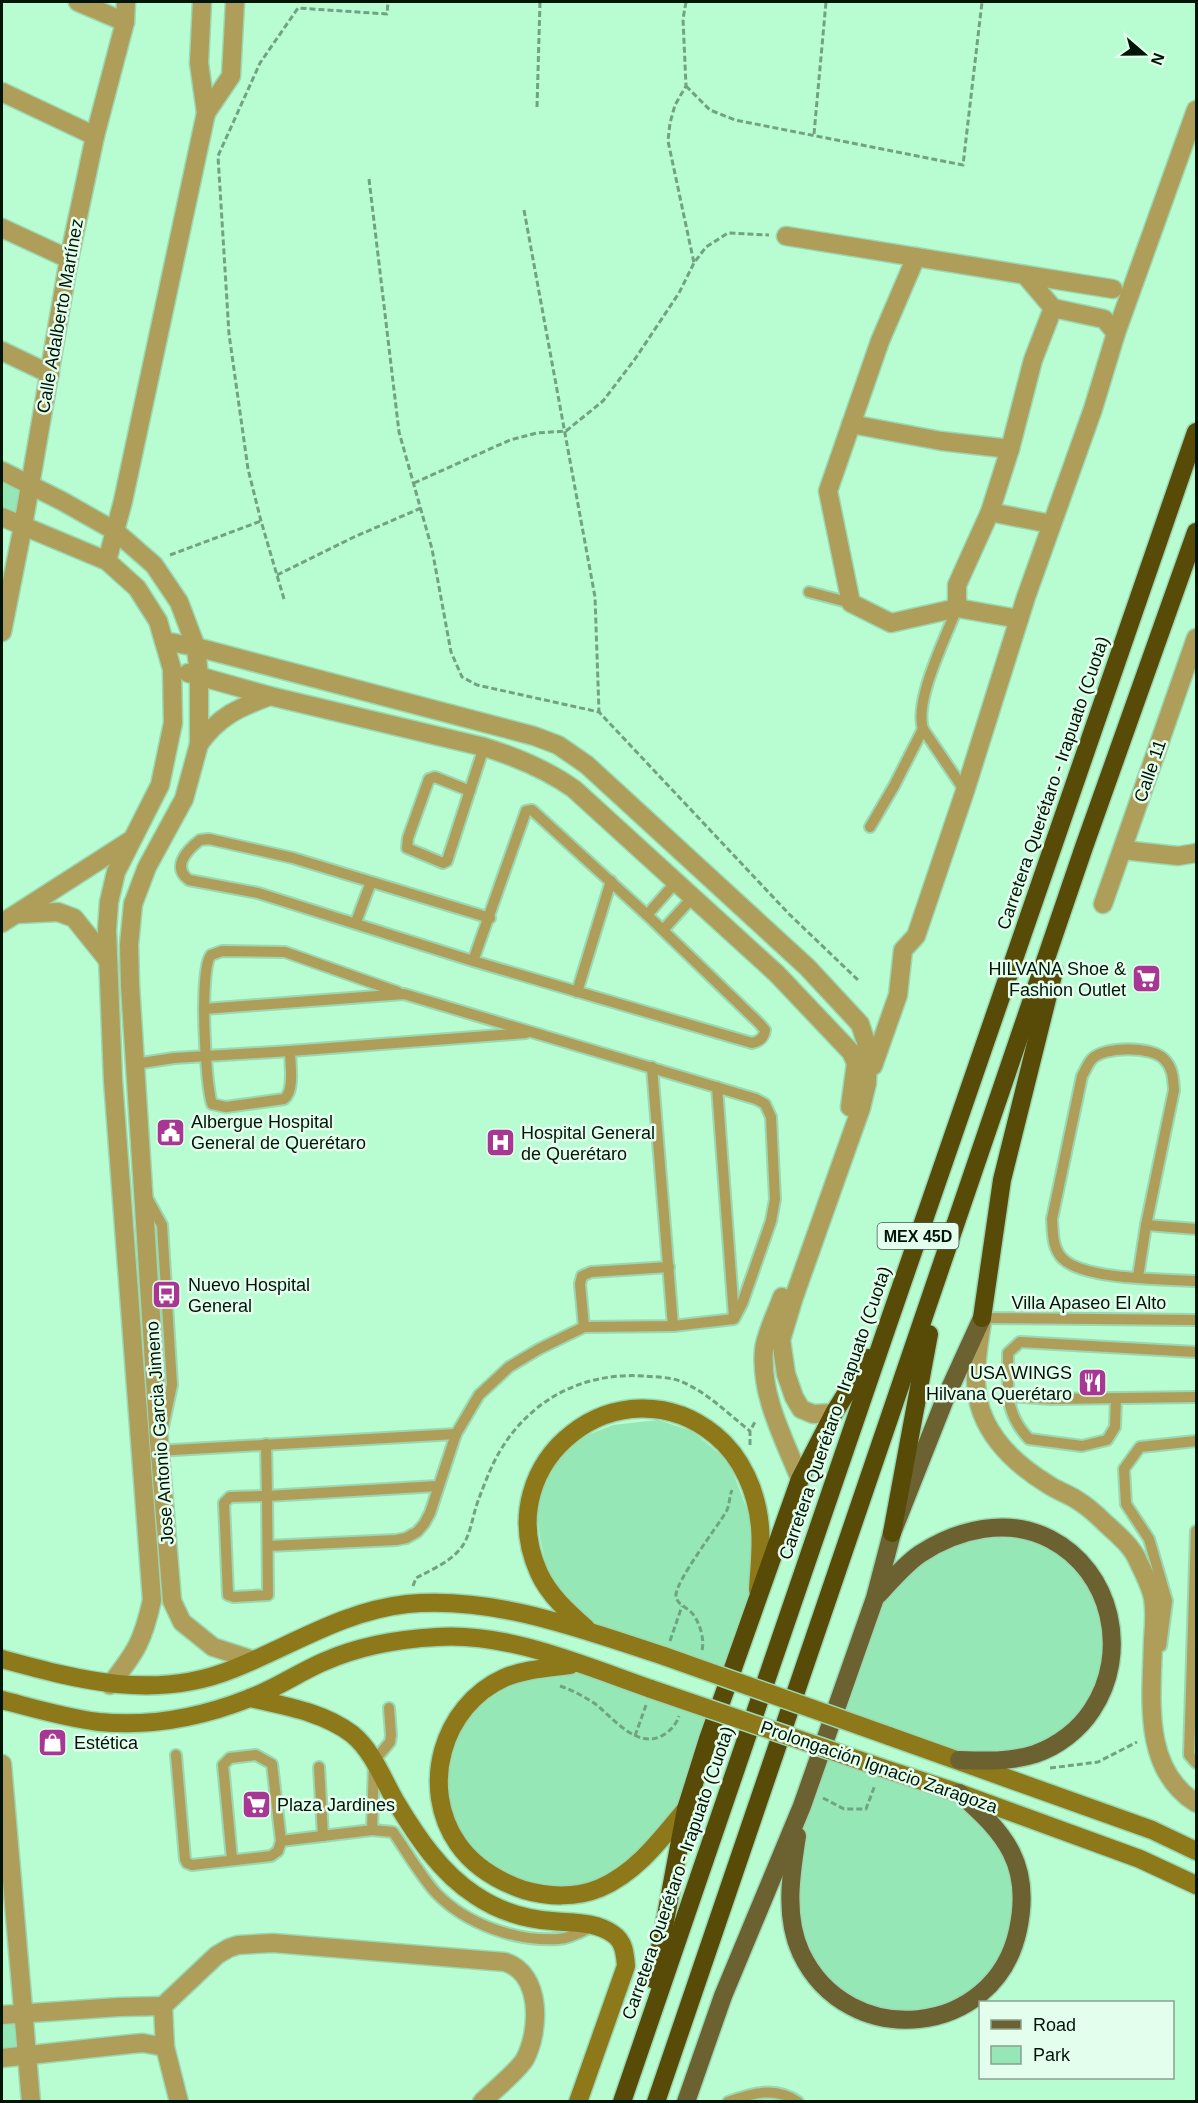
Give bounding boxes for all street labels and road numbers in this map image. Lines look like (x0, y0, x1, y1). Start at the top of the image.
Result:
street label: Calle Adalberto Martínez (33, 217, 87, 415)
street label: Carretera Querétaro - Irapuato (Cuota) (993, 634, 1113, 932)
street label: Calle 11 (1130, 737, 1170, 805)
road number: MEX 45D (878, 1223, 958, 1249)
street label: Carretera Querétaro - Irapuato (Cuota) (775, 1264, 895, 1562)
street label: Villa Apaseo El Alto (1012, 1293, 1166, 1313)
street label: Jose Antonio Garcia Jimeno (142, 1321, 178, 1545)
street label: Prolongación Ignacio Zaragoza (758, 1717, 1001, 1817)
street label: Carretera Querétaro - Irapuato (Cuota) (618, 1724, 738, 2022)

